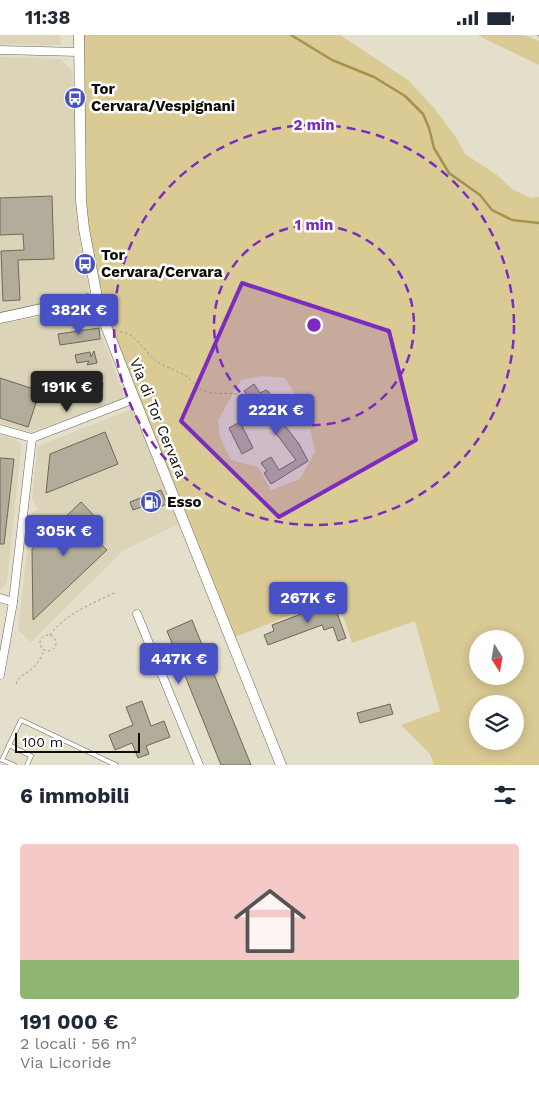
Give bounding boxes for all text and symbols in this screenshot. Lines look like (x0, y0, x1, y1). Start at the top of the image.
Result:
text: 11:38 (25, 6, 70, 29)
place label: Tor Cervara/Vespignani (91, 80, 235, 115)
bus stop icon: Tor Cervara/Vespignani (63, 86, 87, 110)
text: 2 min (293, 116, 335, 134)
text: 1 min (295, 216, 333, 234)
place label: Tor Cervara/Cervara (101, 246, 223, 281)
bus stop icon: Tor Cervara/Cervara (73, 252, 97, 276)
pin: 382K € (38, 293, 120, 336)
text: 382K € (51, 300, 107, 319)
centre of rings (305, 316, 323, 334)
street label: Via di Tor Cervara (126, 355, 190, 481)
pin: 191K € (26, 371, 108, 413)
text: 191K € (42, 377, 92, 396)
pin: 222K € (235, 393, 317, 436)
text: 222K € (248, 400, 304, 419)
fuel station icon: Esso (139, 490, 163, 514)
place label: Esso (167, 493, 201, 511)
pin: 305K € (23, 515, 105, 557)
text: 305K € (36, 521, 92, 540)
pin: 267K € (267, 581, 349, 624)
text: 267K € (280, 588, 336, 607)
north arrow (469, 630, 524, 685)
map controls (469, 630, 524, 750)
pin: 447K € (138, 643, 220, 685)
text: 447K € (151, 649, 207, 668)
button: layers (469, 695, 524, 750)
scale bar (15, 730, 140, 753)
text: 100 m (22, 734, 63, 750)
icon: filters (491, 781, 519, 809)
text: 6 immobili (20, 783, 129, 808)
icon: home (225, 876, 315, 966)
text: 191 000 € (20, 1009, 118, 1034)
text: 2 locali · 56 m² (20, 1034, 137, 1053)
text: Via Licoride (20, 1053, 111, 1072)

